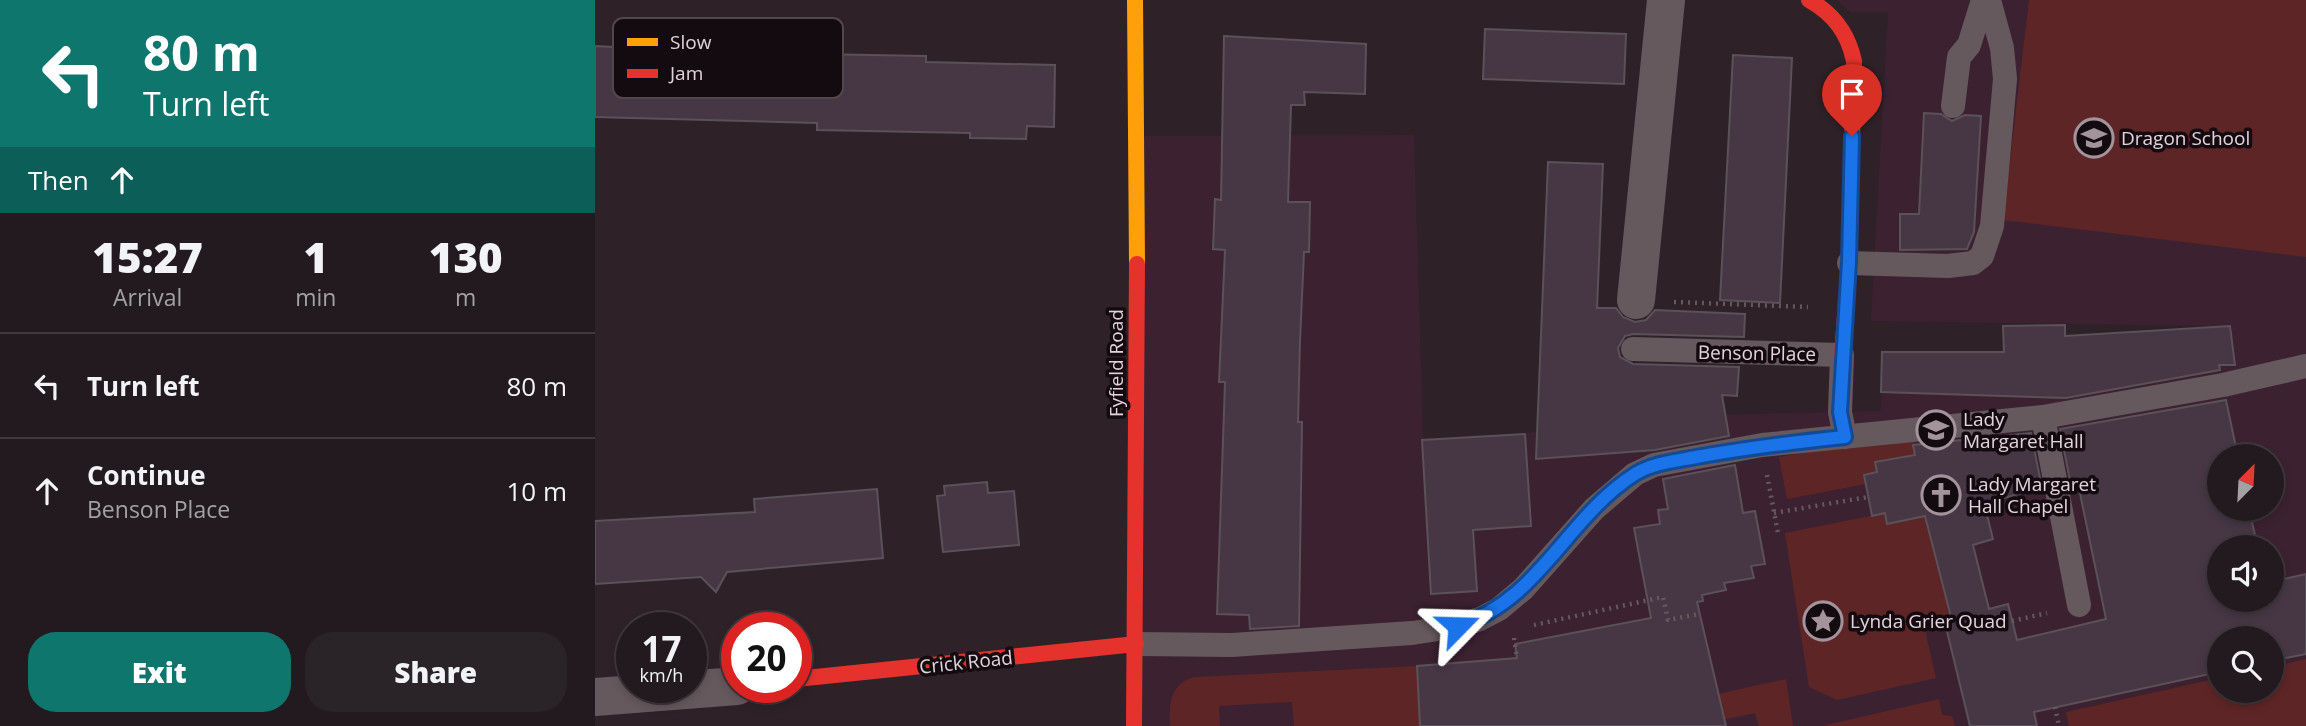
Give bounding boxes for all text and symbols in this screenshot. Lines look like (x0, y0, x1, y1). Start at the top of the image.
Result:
legend (613, 18, 843, 98)
text: 80 m (143, 19, 260, 85)
icon: left (28, 28, 119, 119)
text: Slow (670, 29, 712, 55)
text: Jam (668, 60, 703, 86)
pin (1822, 64, 1882, 136)
icon: arrive (1833, 75, 1871, 113)
text: Turn left (143, 82, 269, 125)
school or university icon: Dragon School (2073, 117, 2115, 159)
place label: Dragon School (2121, 125, 2250, 151)
icon: ahead (103, 161, 141, 199)
text: Then (28, 162, 89, 198)
text: 15:27 (92, 228, 203, 285)
text: 1 (304, 228, 328, 285)
text: 130 (429, 228, 503, 285)
text: Arrival (113, 281, 182, 313)
text: min (295, 281, 336, 313)
text: m (455, 281, 476, 313)
street label: Fyfield Road (1103, 309, 1129, 417)
street label: Benson Place (1698, 339, 1816, 367)
icon: left (28, 367, 66, 405)
text: Turn left (87, 368, 199, 404)
text: 80 m (506, 368, 567, 404)
place label: Lady Margaret Hall (1963, 406, 2084, 454)
school or university icon: Lady Margaret Hall (1915, 409, 1957, 451)
north arrow (2207, 444, 2284, 522)
map controls (2207, 444, 2284, 703)
text: Continue (87, 457, 206, 493)
place label: Lady Margaret Hall Chapel (1968, 471, 2096, 519)
icon: ahead (28, 472, 66, 510)
text: 10 m (506, 473, 567, 509)
church icon: Lady Margaret Hall Chapel (1920, 474, 1962, 516)
text: Benson Place (87, 493, 230, 525)
button: sound (2207, 535, 2284, 612)
position arrow (1421, 589, 1495, 663)
place icon: Lynda Grier Quad (1802, 600, 1844, 642)
place label: Lynda Grier Quad (1850, 608, 2007, 634)
speed limit sign: 20 (721, 612, 812, 703)
text: 17 (641, 625, 682, 672)
button: search (2207, 626, 2284, 703)
button: Exit (28, 632, 291, 712)
button: Share (305, 632, 567, 712)
street label: Crick Road (918, 644, 1014, 680)
text: km/h (640, 663, 683, 687)

